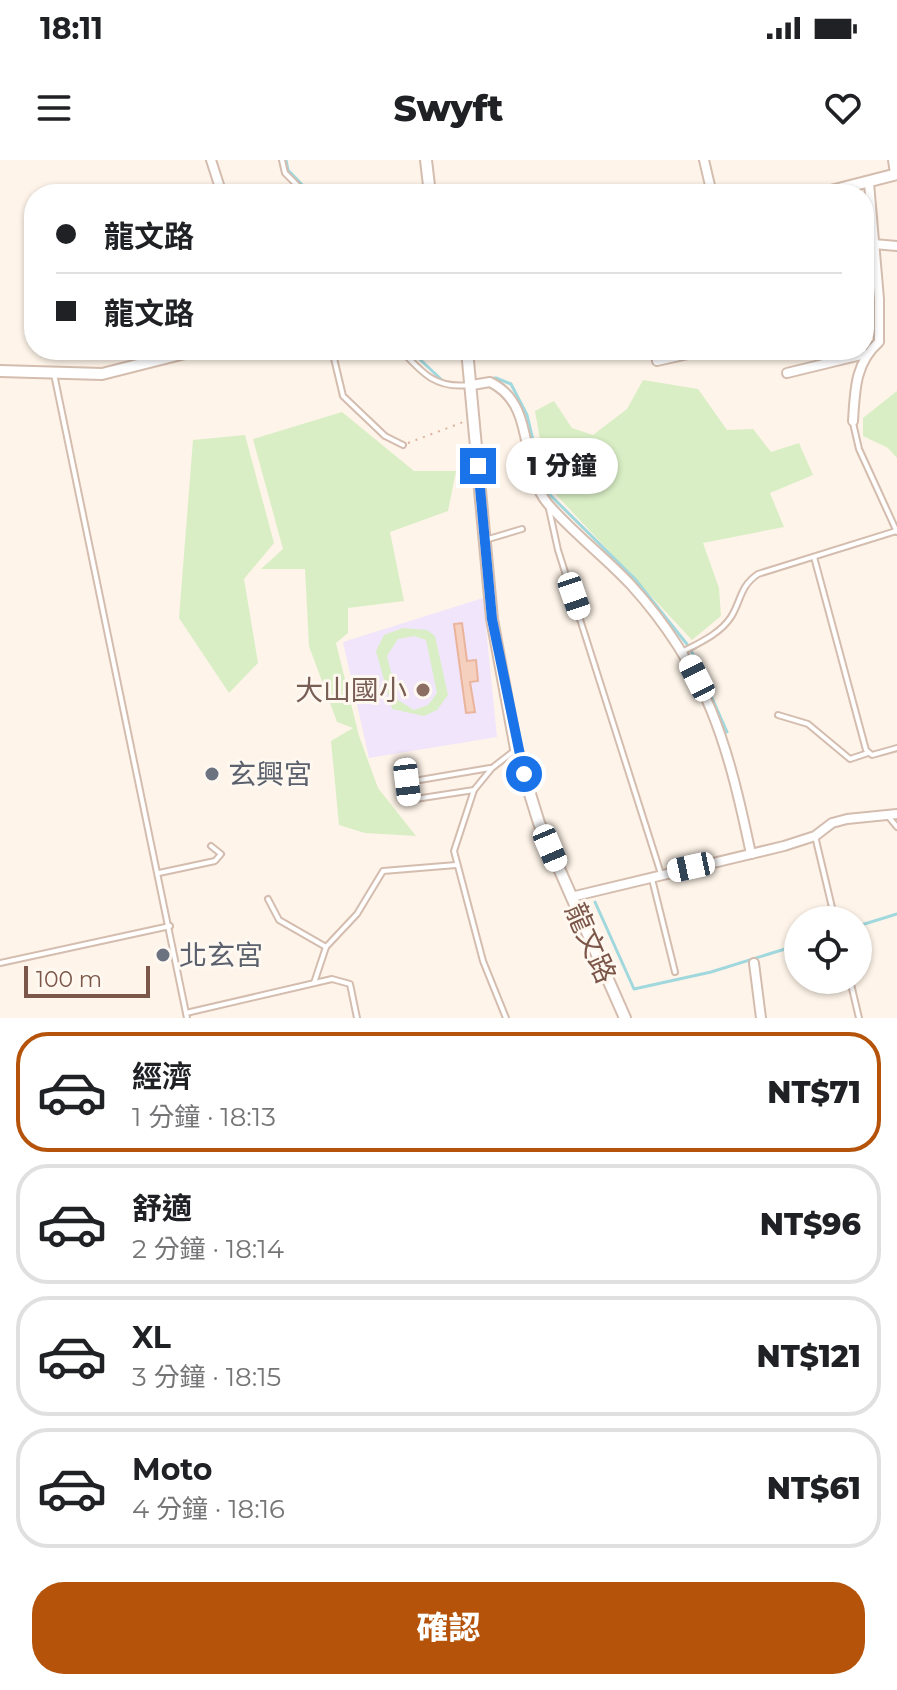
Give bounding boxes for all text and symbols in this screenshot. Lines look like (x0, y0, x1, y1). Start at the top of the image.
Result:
text: 18:11 (40, 10, 103, 47)
icon: menu (32, 86, 76, 130)
text: Swyft (394, 86, 503, 130)
icon: heart (821, 86, 865, 130)
text: 龍文路 (104, 218, 194, 255)
text: 龍文路 (104, 295, 194, 332)
callout: 1 分鐘 (506, 438, 618, 494)
route end (460, 448, 496, 484)
text: 1 分鐘 (527, 450, 597, 482)
car (555, 569, 593, 623)
car (675, 651, 719, 705)
place label: 大山國小 (295, 673, 407, 707)
marker: 大山國小 (414, 681, 432, 699)
route start (506, 756, 542, 792)
place label: 玄興宮 (228, 757, 312, 791)
car (392, 757, 422, 807)
marker: 玄興宮 (203, 765, 221, 783)
car (530, 821, 570, 875)
car (665, 850, 717, 884)
street label: 龍文路 (558, 898, 624, 988)
map controls (784, 906, 872, 994)
button: locate (784, 906, 872, 994)
place label: 北玄宮 (179, 938, 263, 972)
marker: 北玄宮 (154, 946, 172, 964)
scale bar (24, 962, 150, 998)
text: 100 m (36, 966, 102, 993)
icon: car (36, 1056, 108, 1128)
text: 經濟 (132, 1058, 192, 1095)
text: NT$71 (767, 1074, 861, 1111)
text: 1 分鐘 · 18:13 (132, 1101, 276, 1133)
icon: car (36, 1188, 108, 1260)
text: 舒適 (132, 1190, 192, 1227)
text: NT$96 (760, 1206, 861, 1243)
text: 2 分鐘 · 18:14 (132, 1233, 284, 1265)
text: XL (132, 1319, 171, 1356)
icon: car (36, 1320, 108, 1392)
text: NT$121 (756, 1338, 861, 1375)
text: 3 分鐘 · 18:15 (132, 1361, 281, 1393)
text: Moto (132, 1451, 213, 1488)
icon: car (36, 1452, 108, 1524)
text: NT$61 (767, 1470, 861, 1507)
text: 4 分鐘 · 18:16 (132, 1493, 285, 1525)
button: 確認 (32, 1582, 865, 1674)

